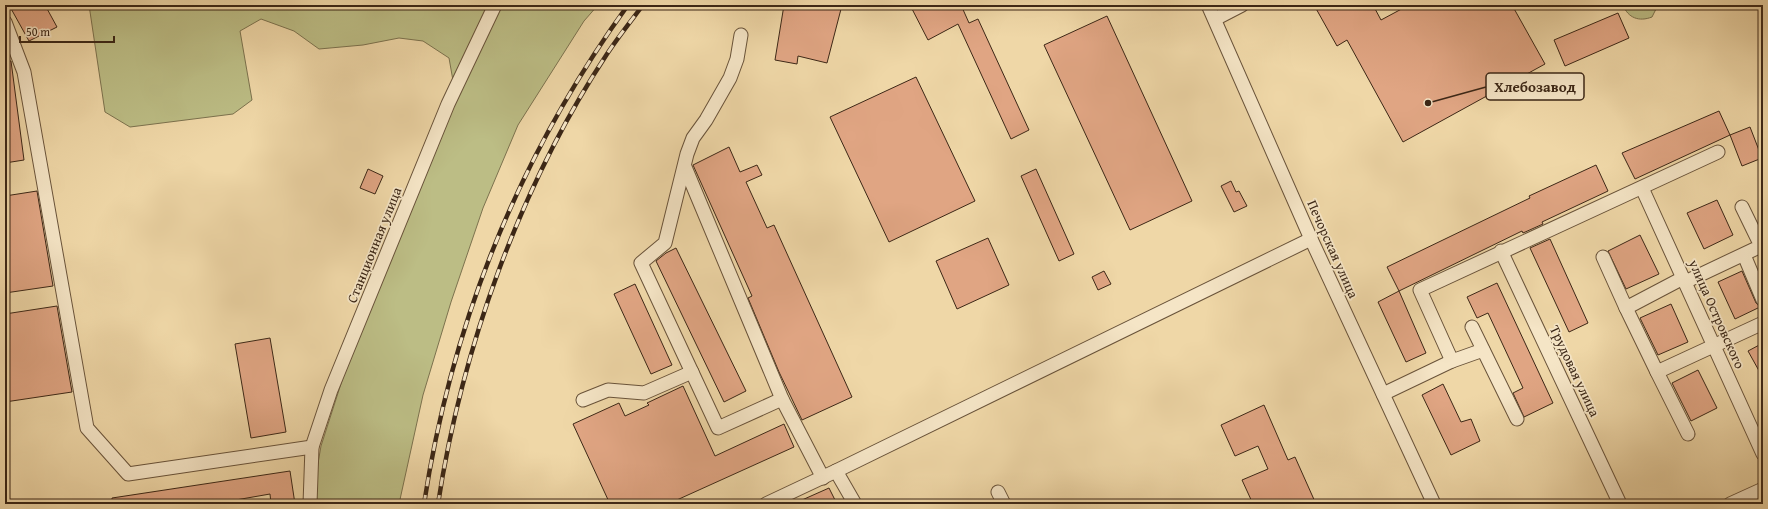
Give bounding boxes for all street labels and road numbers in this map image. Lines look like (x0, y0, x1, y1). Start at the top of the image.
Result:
street label: Станционная улица (342, 184, 407, 306)
street label: Печорская улица (1302, 197, 1364, 302)
street label: улица Островского (1684, 255, 1750, 372)
street label: Трудовая улица (1545, 322, 1605, 420)

